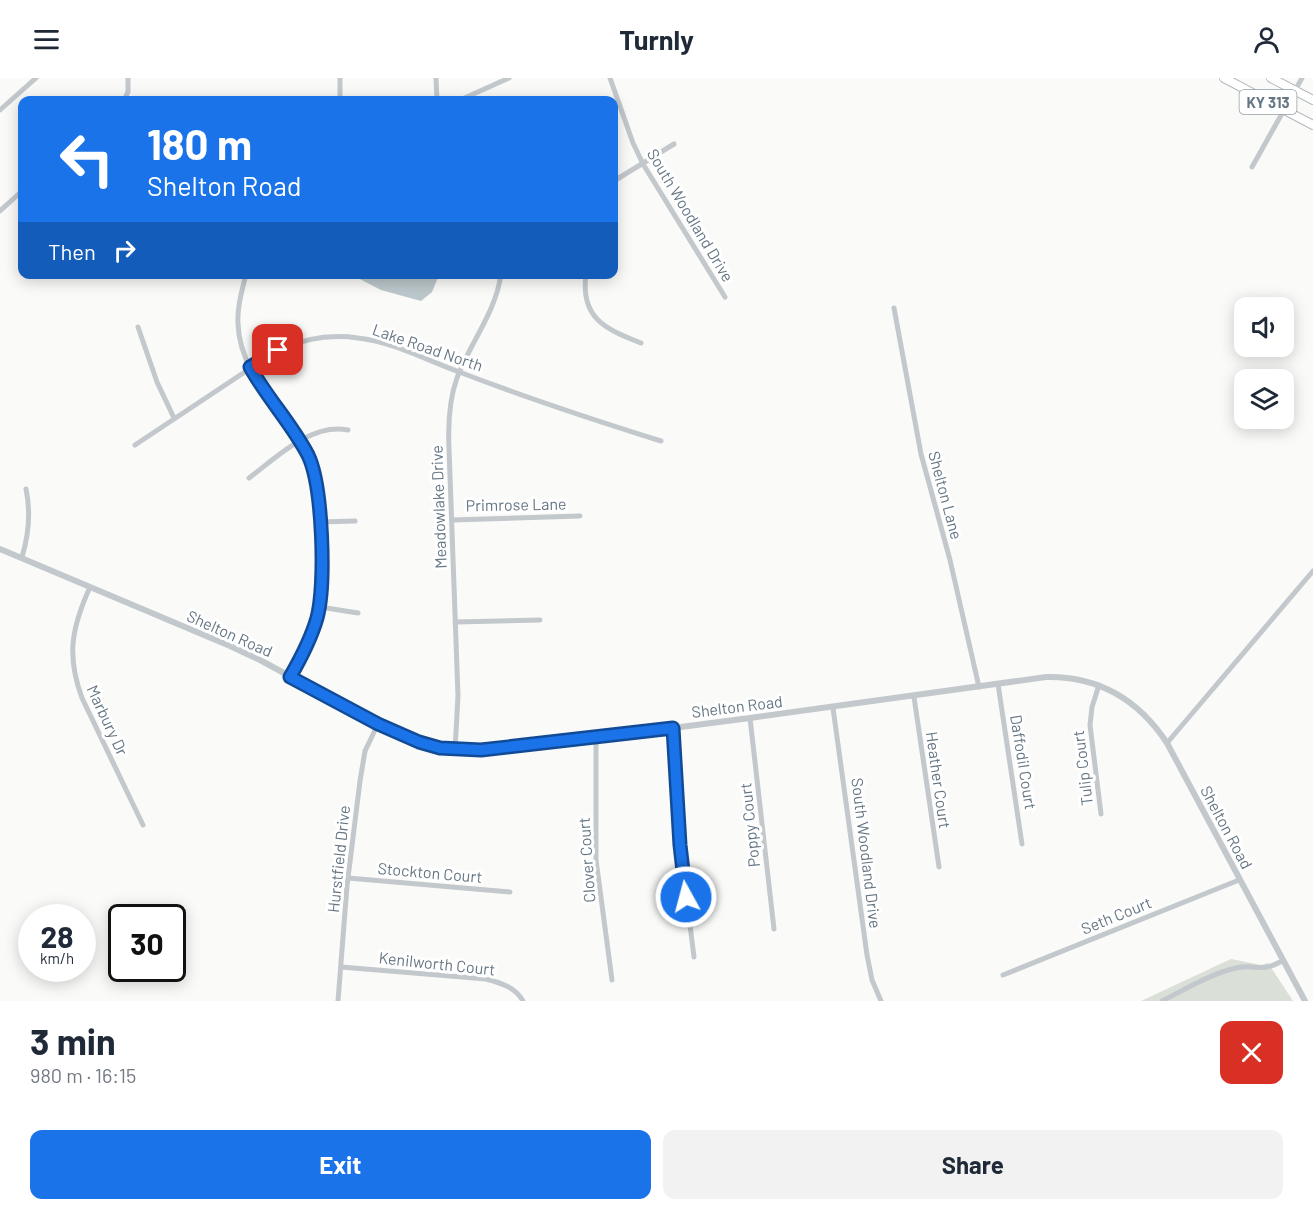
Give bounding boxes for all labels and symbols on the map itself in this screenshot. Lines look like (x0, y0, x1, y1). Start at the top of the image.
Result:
road number: KY 313 (1240, 90, 1296, 114)
street label: South Woodland Drive (644, 145, 738, 285)
street label: Lake Road North (370, 319, 486, 375)
pin (252, 324, 303, 375)
street label: Meadowlake Drive (426, 445, 450, 569)
street label: Shelton Lane (925, 449, 967, 541)
street label: Primrose Lane (465, 494, 567, 514)
street label: Shelton Road (184, 606, 276, 660)
street label: Marbury Dr (83, 682, 133, 758)
street label: Shelton Road (690, 691, 784, 721)
street label: Daffodil Court (1007, 713, 1041, 811)
street label: Tulip Court (1068, 729, 1096, 807)
street label: Heather Court (923, 730, 955, 830)
street label: South Woodland Drive (848, 777, 886, 929)
street label: Poppy Court (735, 782, 763, 868)
street label: Shelton Road (1197, 782, 1257, 872)
street label: Hurstfield Drive (323, 804, 353, 914)
street label: Clover Court (574, 817, 598, 903)
street label: Stockton Court (377, 858, 483, 886)
position arrow (654, 865, 718, 929)
street label: Seth Court (1078, 892, 1154, 938)
speed limit sign: 30 (108, 904, 186, 982)
street label: Kenilworth Court (378, 947, 496, 979)

